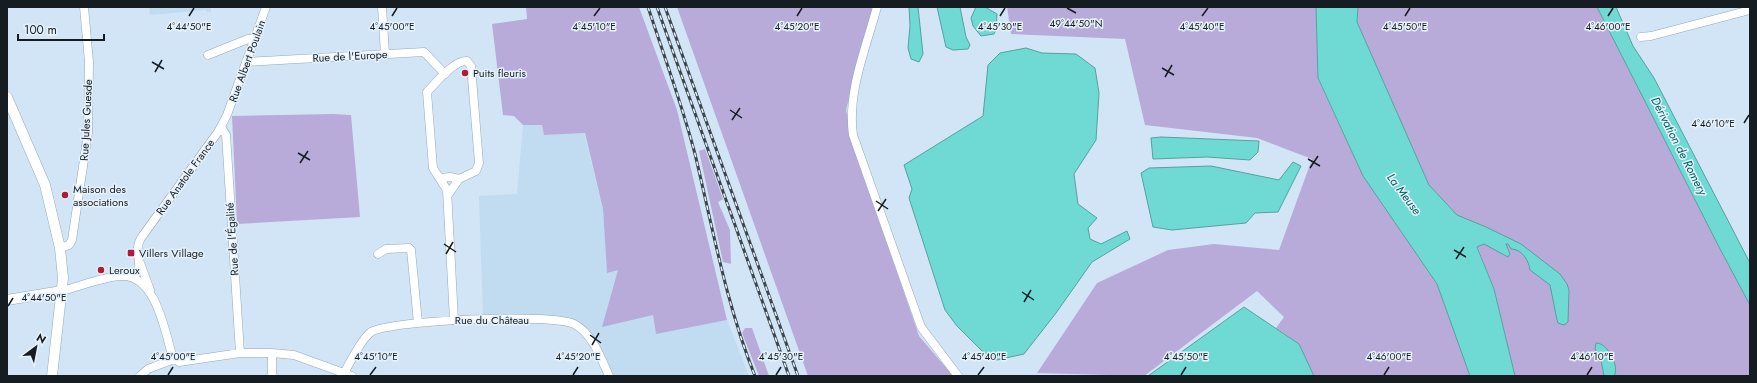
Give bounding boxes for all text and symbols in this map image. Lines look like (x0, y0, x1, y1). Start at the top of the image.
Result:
scale bar (18, 16, 104, 42)
text: 49°44'50"N (1050, 16, 1102, 31)
street label: Rue Albert Poulain (225, 18, 269, 104)
text: 4°44'50"E (167, 19, 211, 34)
text: 4°45'00"E (369, 19, 415, 34)
text: 4°45'10"E (572, 19, 616, 34)
text: 4°45'20"E (775, 19, 819, 34)
text: 4°45'30"E (978, 19, 1022, 34)
text: 4°45'40"E (1180, 19, 1224, 34)
text: 4°45'50"E (1383, 19, 1427, 34)
text: 4°46'00"E (1585, 19, 1631, 34)
text: 100 m (24, 21, 57, 39)
street label: Rue de l'Europe (312, 46, 388, 66)
place label: Puits fleuris (473, 65, 527, 81)
marker: Puits fleuris (460, 68, 470, 78)
street label: Rue Jules Guesde (76, 79, 96, 161)
water label: Dérivation de Romery (1646, 94, 1712, 199)
text: 4°46'10"E (1691, 116, 1735, 131)
street label: Rue Anatole France (152, 135, 218, 218)
water label: La Meuse (1382, 170, 1426, 218)
place label: Maison des associations (73, 181, 129, 210)
marker: Maison des associations (60, 190, 70, 200)
street label: Rue de l'Égalité (221, 202, 243, 276)
place label: Villers Village (139, 245, 204, 261)
marker: Villers Village (126, 248, 136, 258)
place label: Leroux (109, 262, 140, 278)
marker: Leroux (96, 265, 106, 275)
text: 4°44'50"E (22, 290, 66, 305)
street label: Rue du Château (455, 312, 529, 328)
north arrow (16, 327, 56, 367)
text: N (33, 329, 49, 348)
text: 4°45'00"E (150, 349, 196, 364)
text: 4°45'10"E (354, 349, 398, 364)
text: 4°45'20"E (556, 349, 600, 364)
text: 4°45'30"E (759, 349, 803, 364)
text: 4°45'40"E (962, 349, 1006, 364)
text: 4°45'50"E (1164, 349, 1208, 364)
text: 4°46'00"E (1366, 349, 1412, 364)
text: 4°46'10"E (1570, 349, 1614, 364)

